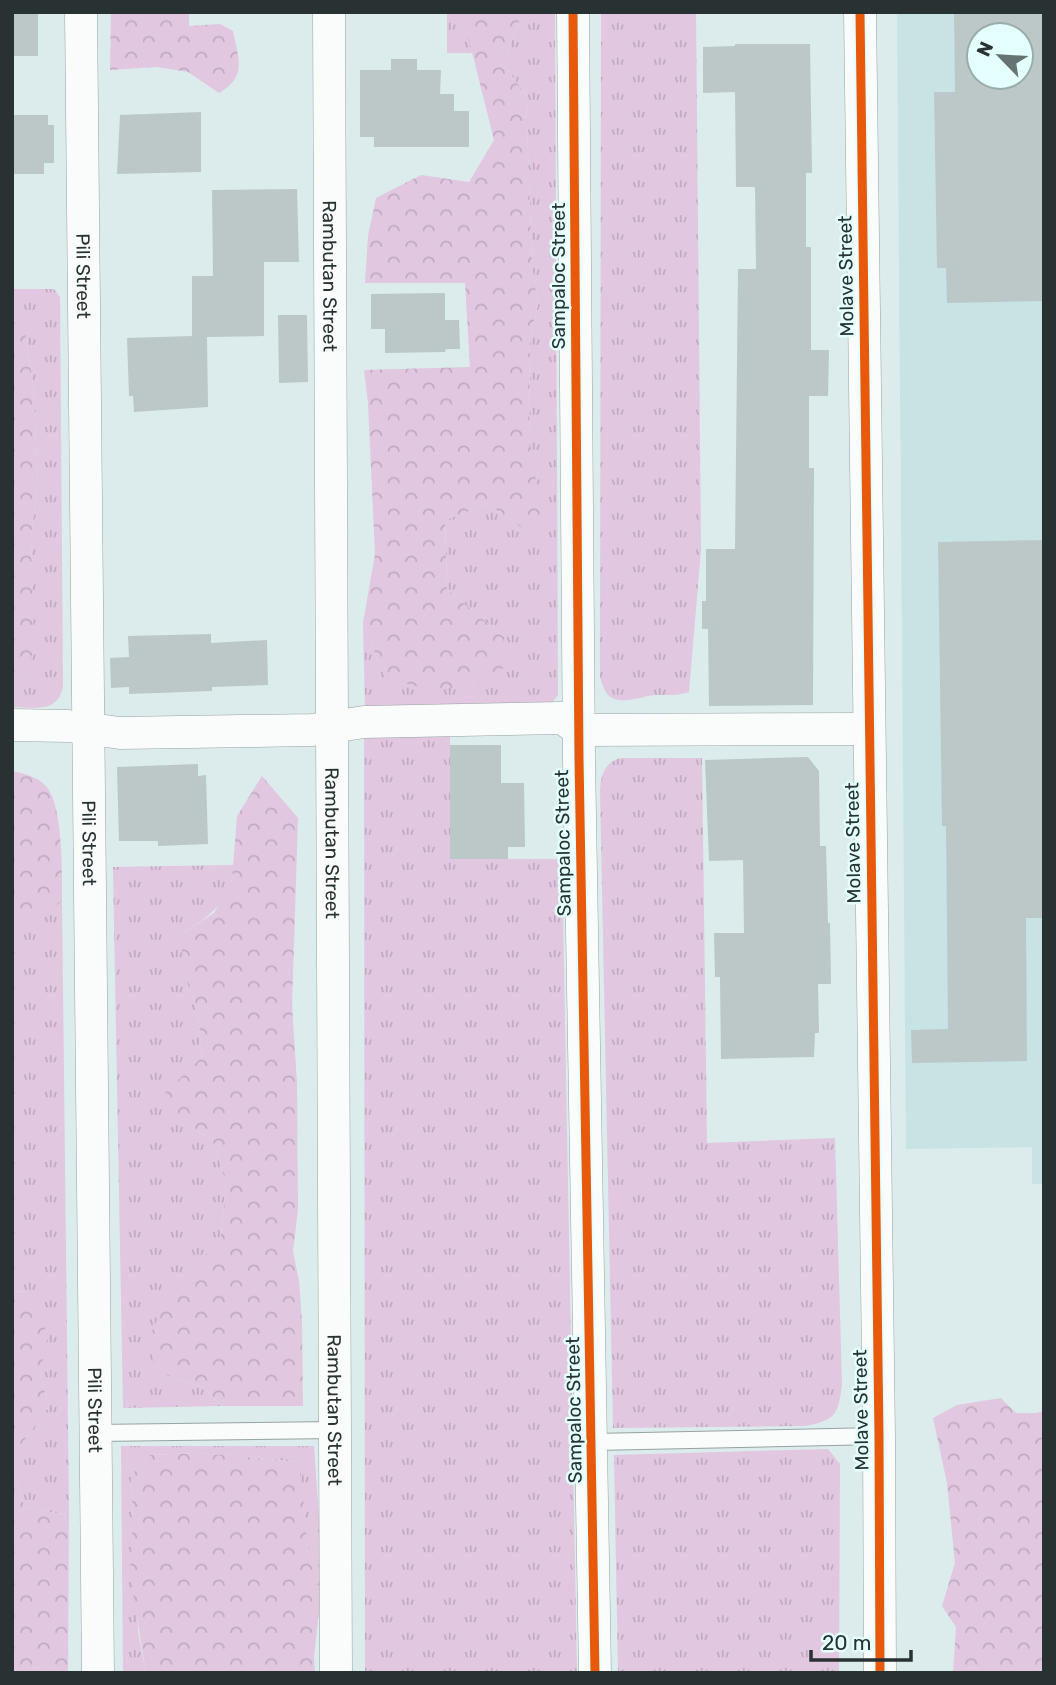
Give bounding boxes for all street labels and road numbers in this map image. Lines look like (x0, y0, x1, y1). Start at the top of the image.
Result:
street label: Rambutan Street (318, 200, 342, 352)
street label: Sampaloc Street (547, 202, 570, 349)
street label: Molave Street (833, 215, 859, 337)
street label: Pili Street (72, 233, 96, 320)
street label: Rambutan Street (321, 767, 344, 919)
street label: Sampaloc Street (550, 769, 576, 916)
street label: Molave Street (840, 782, 866, 904)
street label: Pili Street (78, 800, 101, 886)
street label: Rambutan Street (323, 1334, 347, 1486)
street label: Sampaloc Street (561, 1336, 587, 1483)
street label: Molave Street (848, 1349, 874, 1471)
street label: Pili Street (83, 1367, 107, 1453)

